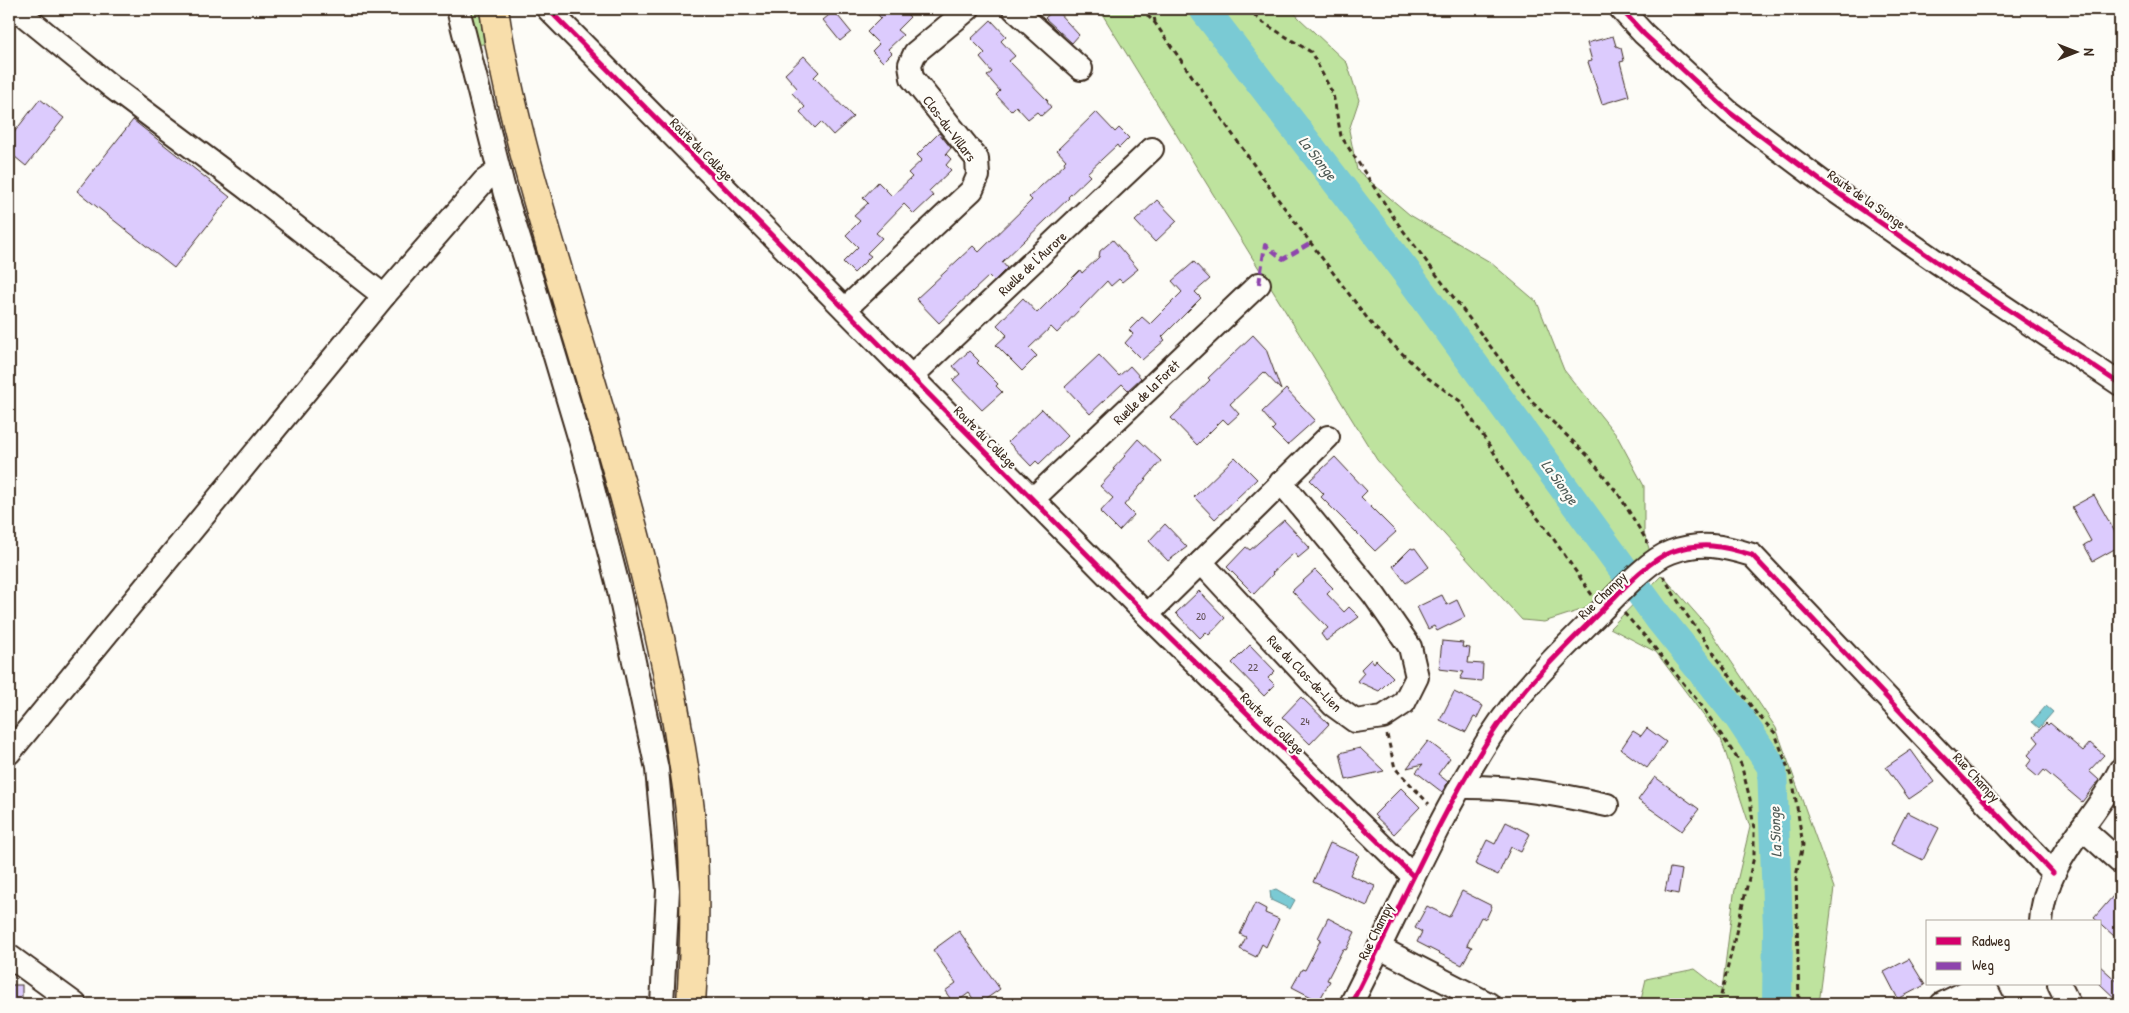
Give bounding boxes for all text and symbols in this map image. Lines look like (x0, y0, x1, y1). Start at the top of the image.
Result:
north arrow (2052, 28, 2102, 78)
text: N (2080, 48, 2099, 56)
street label: Clos-du-Villars (919, 91, 981, 165)
street label: Route du Collège (666, 113, 738, 186)
water label: La Sionge (1294, 132, 1342, 185)
street label: Route de la Sionge (1824, 165, 1910, 234)
street label: Ruelle de l'Aurore (994, 226, 1071, 300)
street label: Ruelle de la Forêt (1109, 355, 1184, 429)
street label: Route du Collège (950, 401, 1022, 474)
water label: La Sionge (1537, 455, 1584, 509)
street label: Rue Champy (1573, 567, 1631, 624)
house number: 20 (1196, 609, 1206, 623)
street label: Rue du Clos-de-Lien (1263, 630, 1347, 716)
house number: 22 (1248, 660, 1258, 674)
street label: Route du Collège (1236, 688, 1309, 759)
house number: 24 (1300, 714, 1310, 728)
street label: Rue Champy (1948, 748, 2005, 807)
water label: La Sionge (1764, 805, 1786, 858)
street label: Rue Champy (1353, 899, 1398, 963)
legend (1926, 920, 2102, 986)
text: Radweg (1972, 930, 2010, 951)
text: Weg (1972, 954, 1994, 975)

